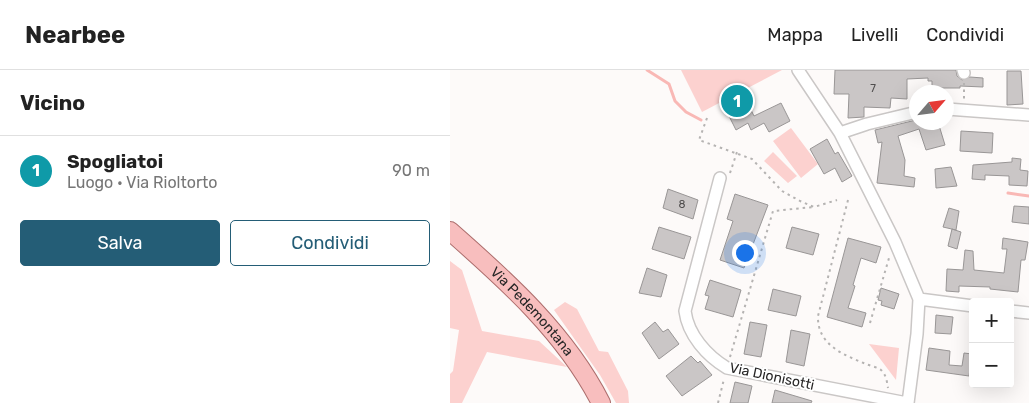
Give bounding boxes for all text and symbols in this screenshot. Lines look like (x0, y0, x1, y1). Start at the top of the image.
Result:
text: Nearbee (25, 21, 125, 49)
text: Mappa (767, 24, 823, 46)
text: Livelli (851, 24, 898, 46)
text: Condividi (926, 24, 1004, 46)
pin: 1 (721, 82, 753, 120)
house number: 7 (870, 82, 876, 95)
north arrow (909, 85, 954, 130)
text: Vicino (20, 90, 85, 115)
text: Spogliatoi (67, 150, 163, 173)
text: 1 (32, 161, 40, 180)
text: 90 m (392, 161, 430, 180)
text: Luogo · Via Rioltorto (67, 173, 217, 192)
house number: 8 (679, 198, 686, 211)
button: Salva (20, 220, 220, 266)
button: Condividi (230, 220, 430, 266)
your location (732, 240, 758, 266)
street label: Via Pedemontana (487, 264, 577, 359)
map controls (969, 298, 1014, 388)
button: + (969, 298, 1014, 343)
button: − (969, 343, 1014, 388)
street label: Via Dionisotti (728, 359, 816, 394)

